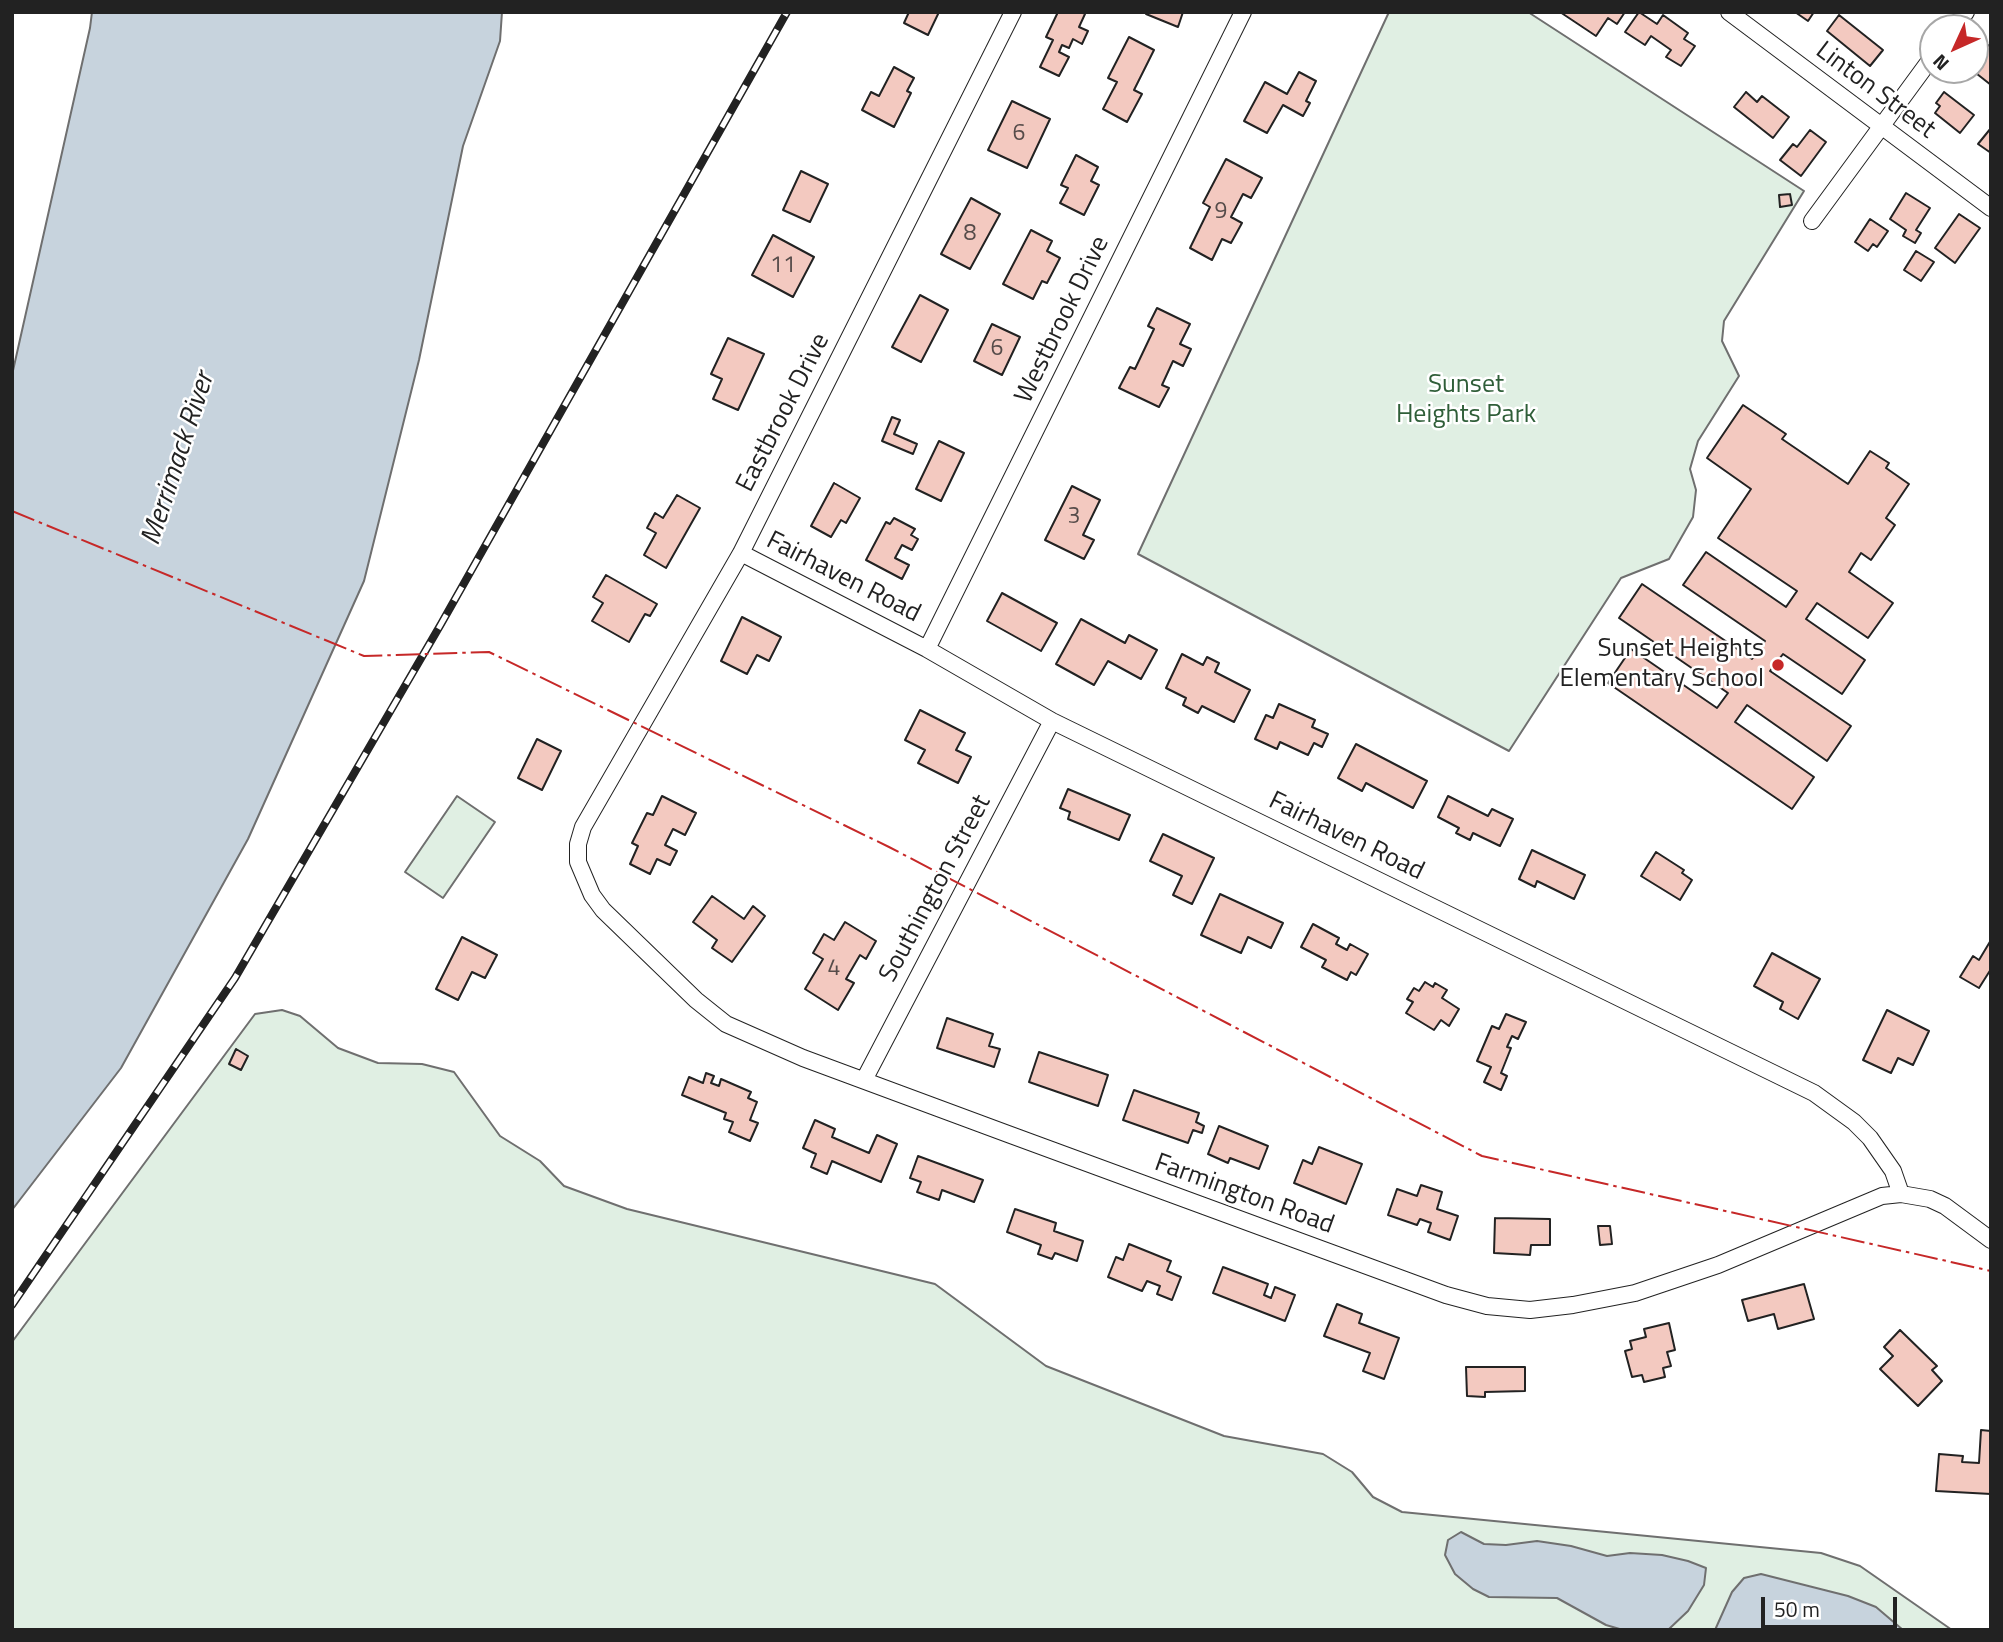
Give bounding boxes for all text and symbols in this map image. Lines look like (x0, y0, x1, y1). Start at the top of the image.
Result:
north arrow (1919, 14, 1989, 84)
street label: Linton Street (1809, 36, 1941, 146)
text: N (1925, 48, 1955, 78)
house number: 6 (1013, 120, 1025, 148)
house number: 9 (1215, 198, 1227, 226)
house number: 8 (964, 220, 976, 248)
street label: Westbrook Drive (1009, 231, 1117, 409)
house number: 11 (770, 252, 796, 280)
street label: Eastbrook Drive (731, 329, 837, 497)
house number: 6 (991, 335, 1003, 363)
water label: Merrimack River (135, 368, 223, 550)
park label: Sunset Heights Park (1396, 370, 1536, 432)
house number: 3 (1068, 503, 1080, 531)
street label: Fairhaven Road (761, 526, 925, 630)
place label: Sunset Heights Elementary School (1559, 634, 1764, 696)
marker: Sunset Heights Elementary School (1770, 657, 1786, 673)
street label: Fairhaven Road (1263, 786, 1429, 888)
street label: Southington Street (874, 790, 998, 988)
house number: 4 (828, 955, 840, 983)
street label: Farmington Road (1150, 1148, 1338, 1242)
scale bar (1765, 1582, 1902, 1626)
text: 50 m (1774, 1593, 1820, 1625)

